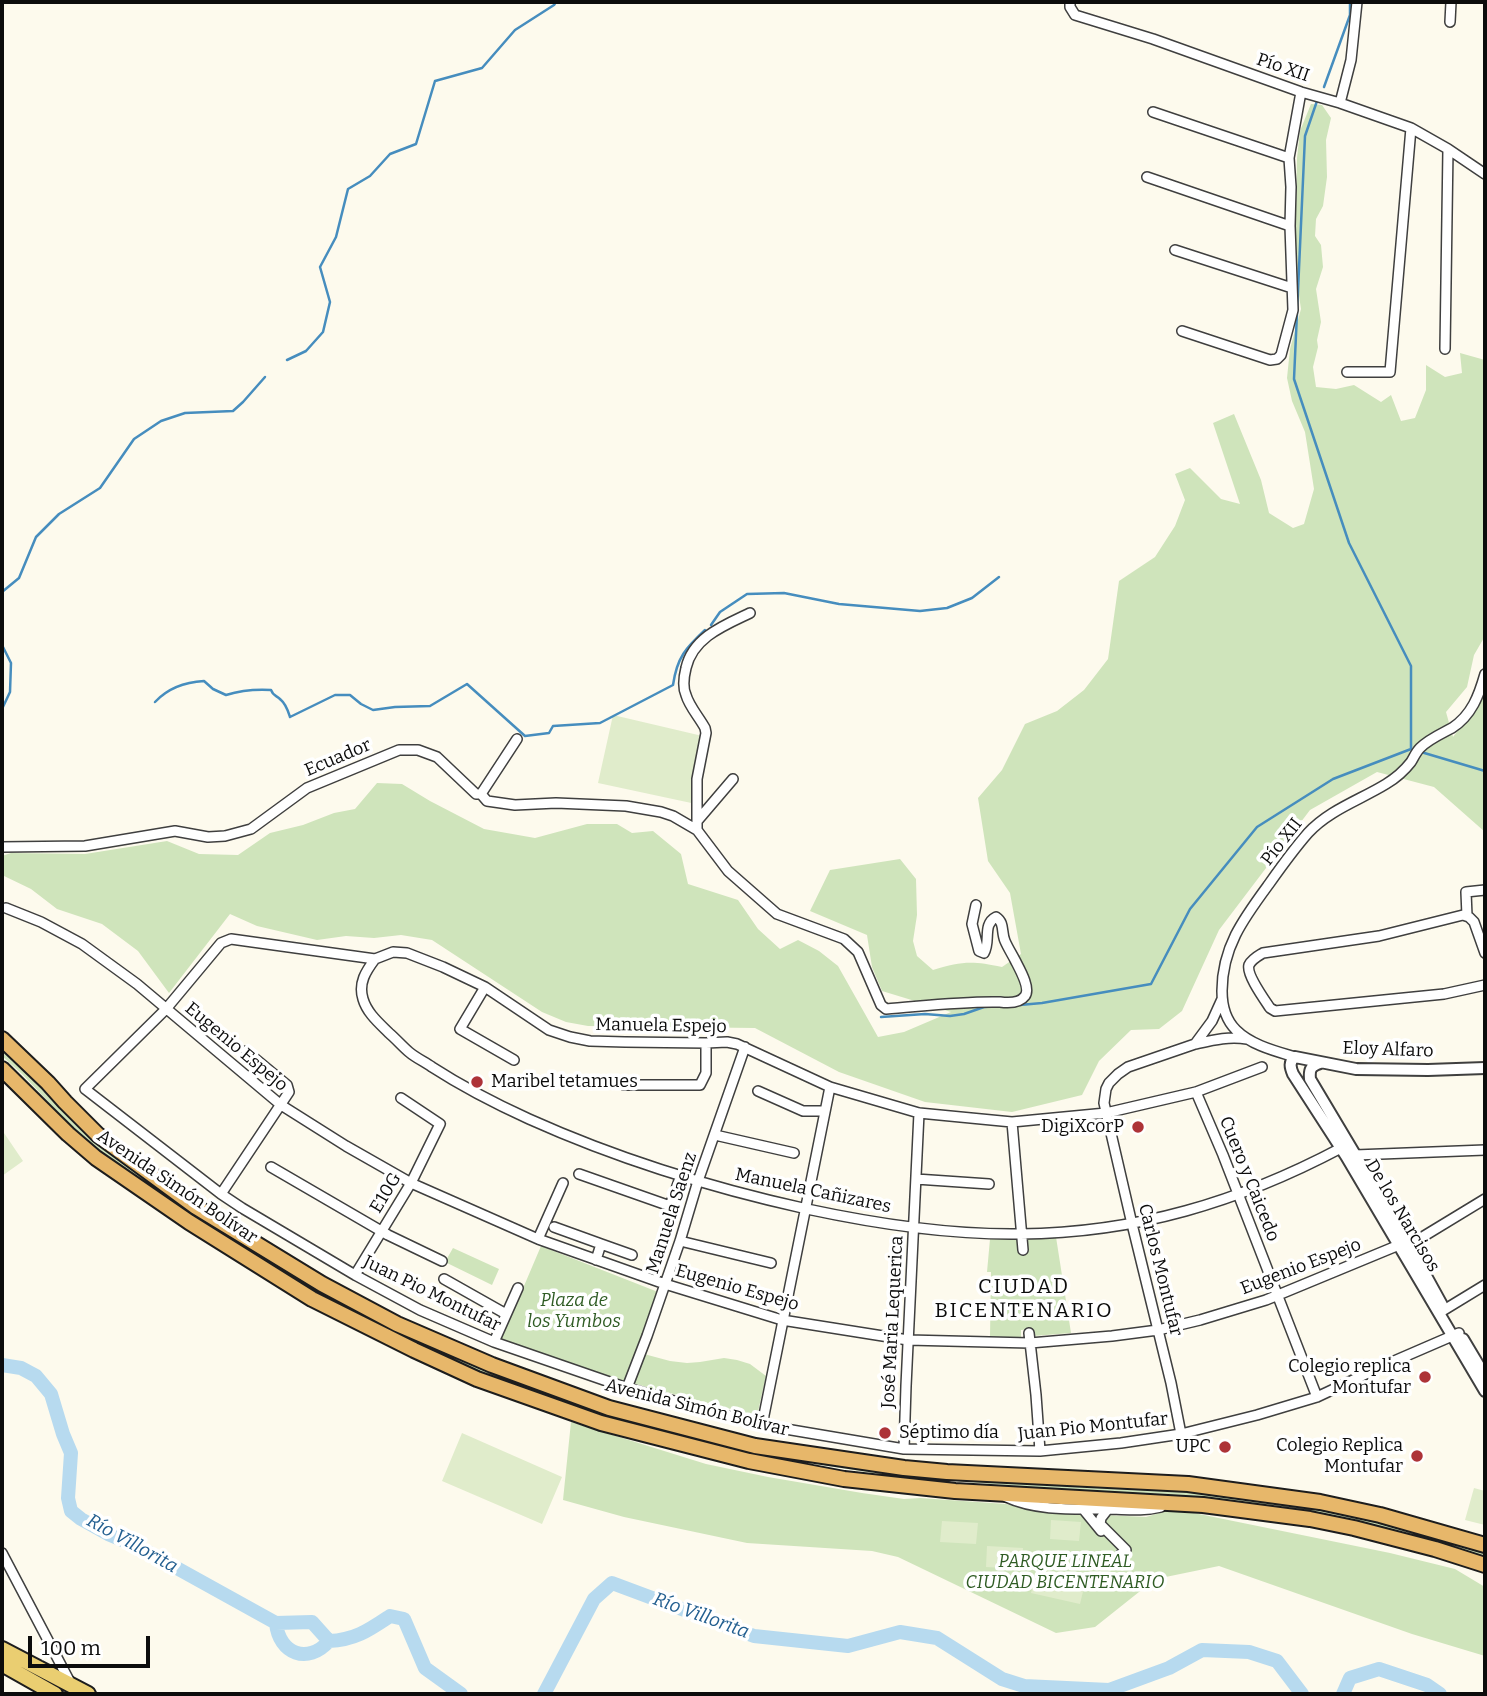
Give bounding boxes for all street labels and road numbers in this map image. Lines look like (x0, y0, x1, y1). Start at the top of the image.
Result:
street label: Pío XII (1254, 49, 1312, 87)
street label: Ecuador (302, 734, 374, 782)
street label: Pío XII (1257, 814, 1307, 870)
street label: Eugenio Espejo (180, 998, 292, 1096)
street label: Manuela Espejo (595, 1014, 727, 1038)
street label: Eloy Alfaro (1342, 1038, 1434, 1062)
street label: Cuero y Caicedo (1214, 1113, 1284, 1245)
street label: Avenida Simón Bolívar (93, 1125, 261, 1249)
street label: Manuela Saenz (642, 1150, 702, 1276)
street label: De los Narcisos (1360, 1156, 1444, 1276)
street label: Manuela Cañizares (733, 1164, 893, 1218)
street label: E10G (366, 1169, 406, 1217)
street label: Carlos Montufar (1133, 1202, 1187, 1338)
street label: Eugenio Espejo (1238, 1234, 1364, 1300)
street label: José Maria Lequerica (878, 1235, 908, 1409)
street label: Juan Pio Montufar (360, 1251, 504, 1337)
street label: Eugenio Espejo (673, 1260, 801, 1316)
street label: Avenida Simón Bolívar (603, 1375, 791, 1441)
street label: Juan Pio Montufar (1017, 1408, 1169, 1446)

